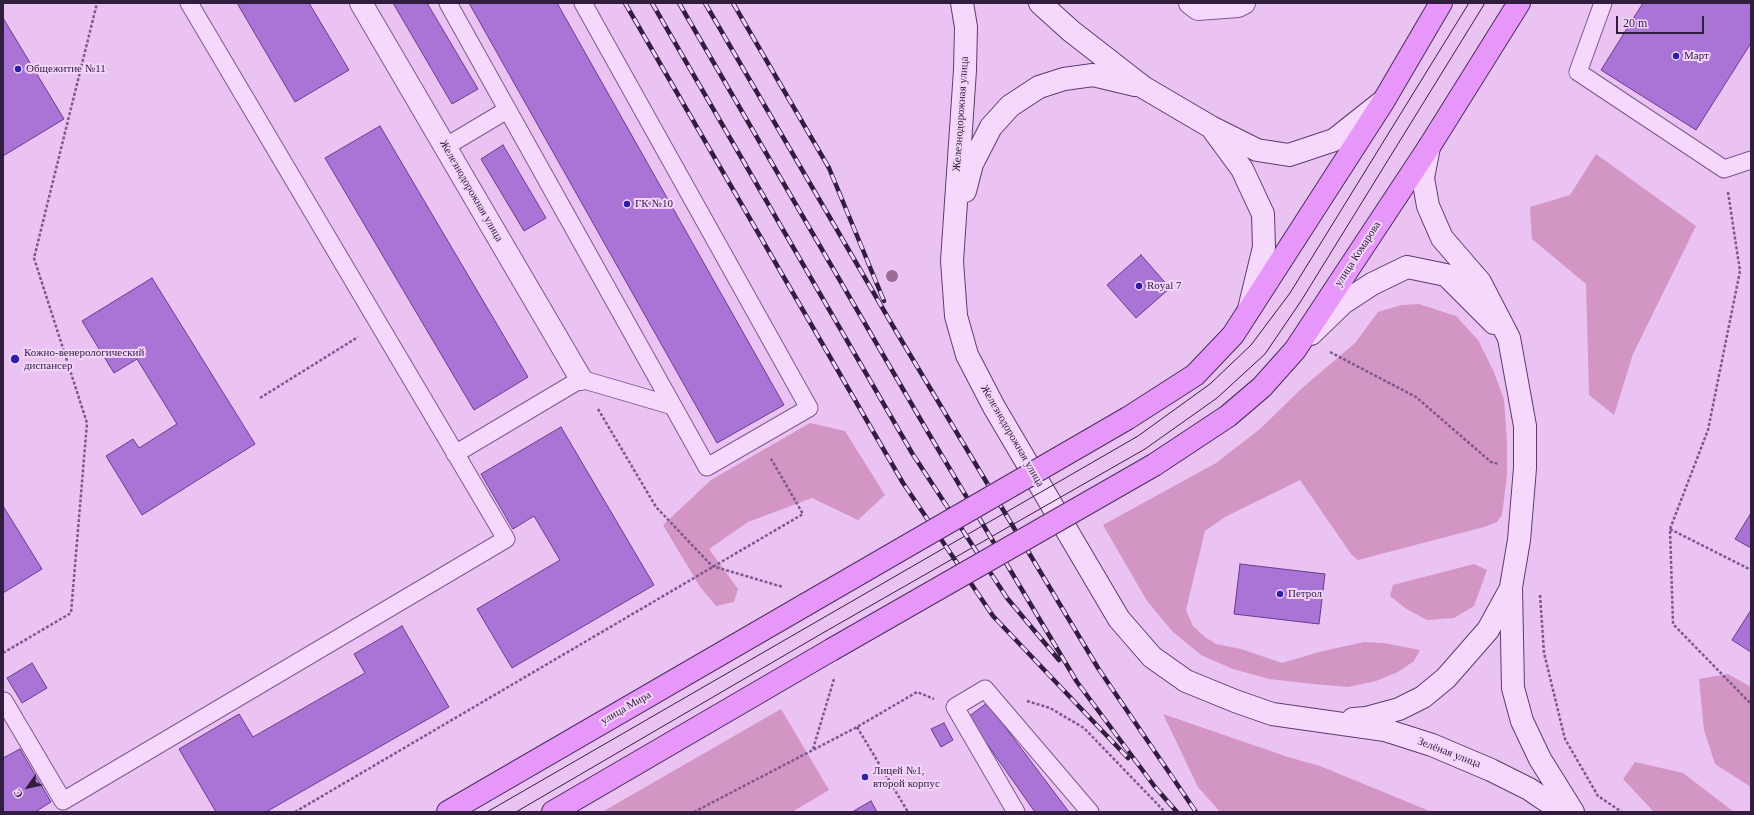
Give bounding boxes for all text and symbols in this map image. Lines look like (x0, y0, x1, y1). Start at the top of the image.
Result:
scale bar (1618, 8, 1706, 34)
text: 20 m (1623, 16, 1647, 30)
place label: Март (1684, 49, 1709, 63)
marker: Март (1671, 51, 1681, 61)
street label: Железнодорожная улица (950, 56, 972, 172)
place label: Общежитие №11 (26, 62, 106, 76)
marker: Общежитие №11 (13, 64, 23, 74)
street label: Железнодорожная улица (436, 138, 506, 244)
place label: ГК №10 (635, 197, 673, 211)
marker: ГК №10 (622, 199, 632, 209)
street label: улица Комарова (1332, 219, 1384, 289)
place label: Royal 7 (1147, 279, 1182, 293)
marker: Royal 7 (1134, 281, 1144, 291)
place label: Кожно-венерологический диспансер (24, 346, 144, 372)
marker: Кожно-венерологический диспансер (9, 353, 21, 365)
street label: Железнодорожная улица (977, 383, 1047, 489)
place label: Петрол (1288, 587, 1322, 601)
marker: Петрол (1275, 589, 1285, 599)
street label: улица Мира (598, 688, 654, 728)
street label: Зелёная улица (1416, 735, 1482, 771)
place label: Лицей №1, второй корпус (873, 764, 940, 790)
north arrow (8, 767, 48, 807)
marker: Лицей №1, второй корпус (860, 772, 870, 782)
text: С (11, 787, 25, 800)

